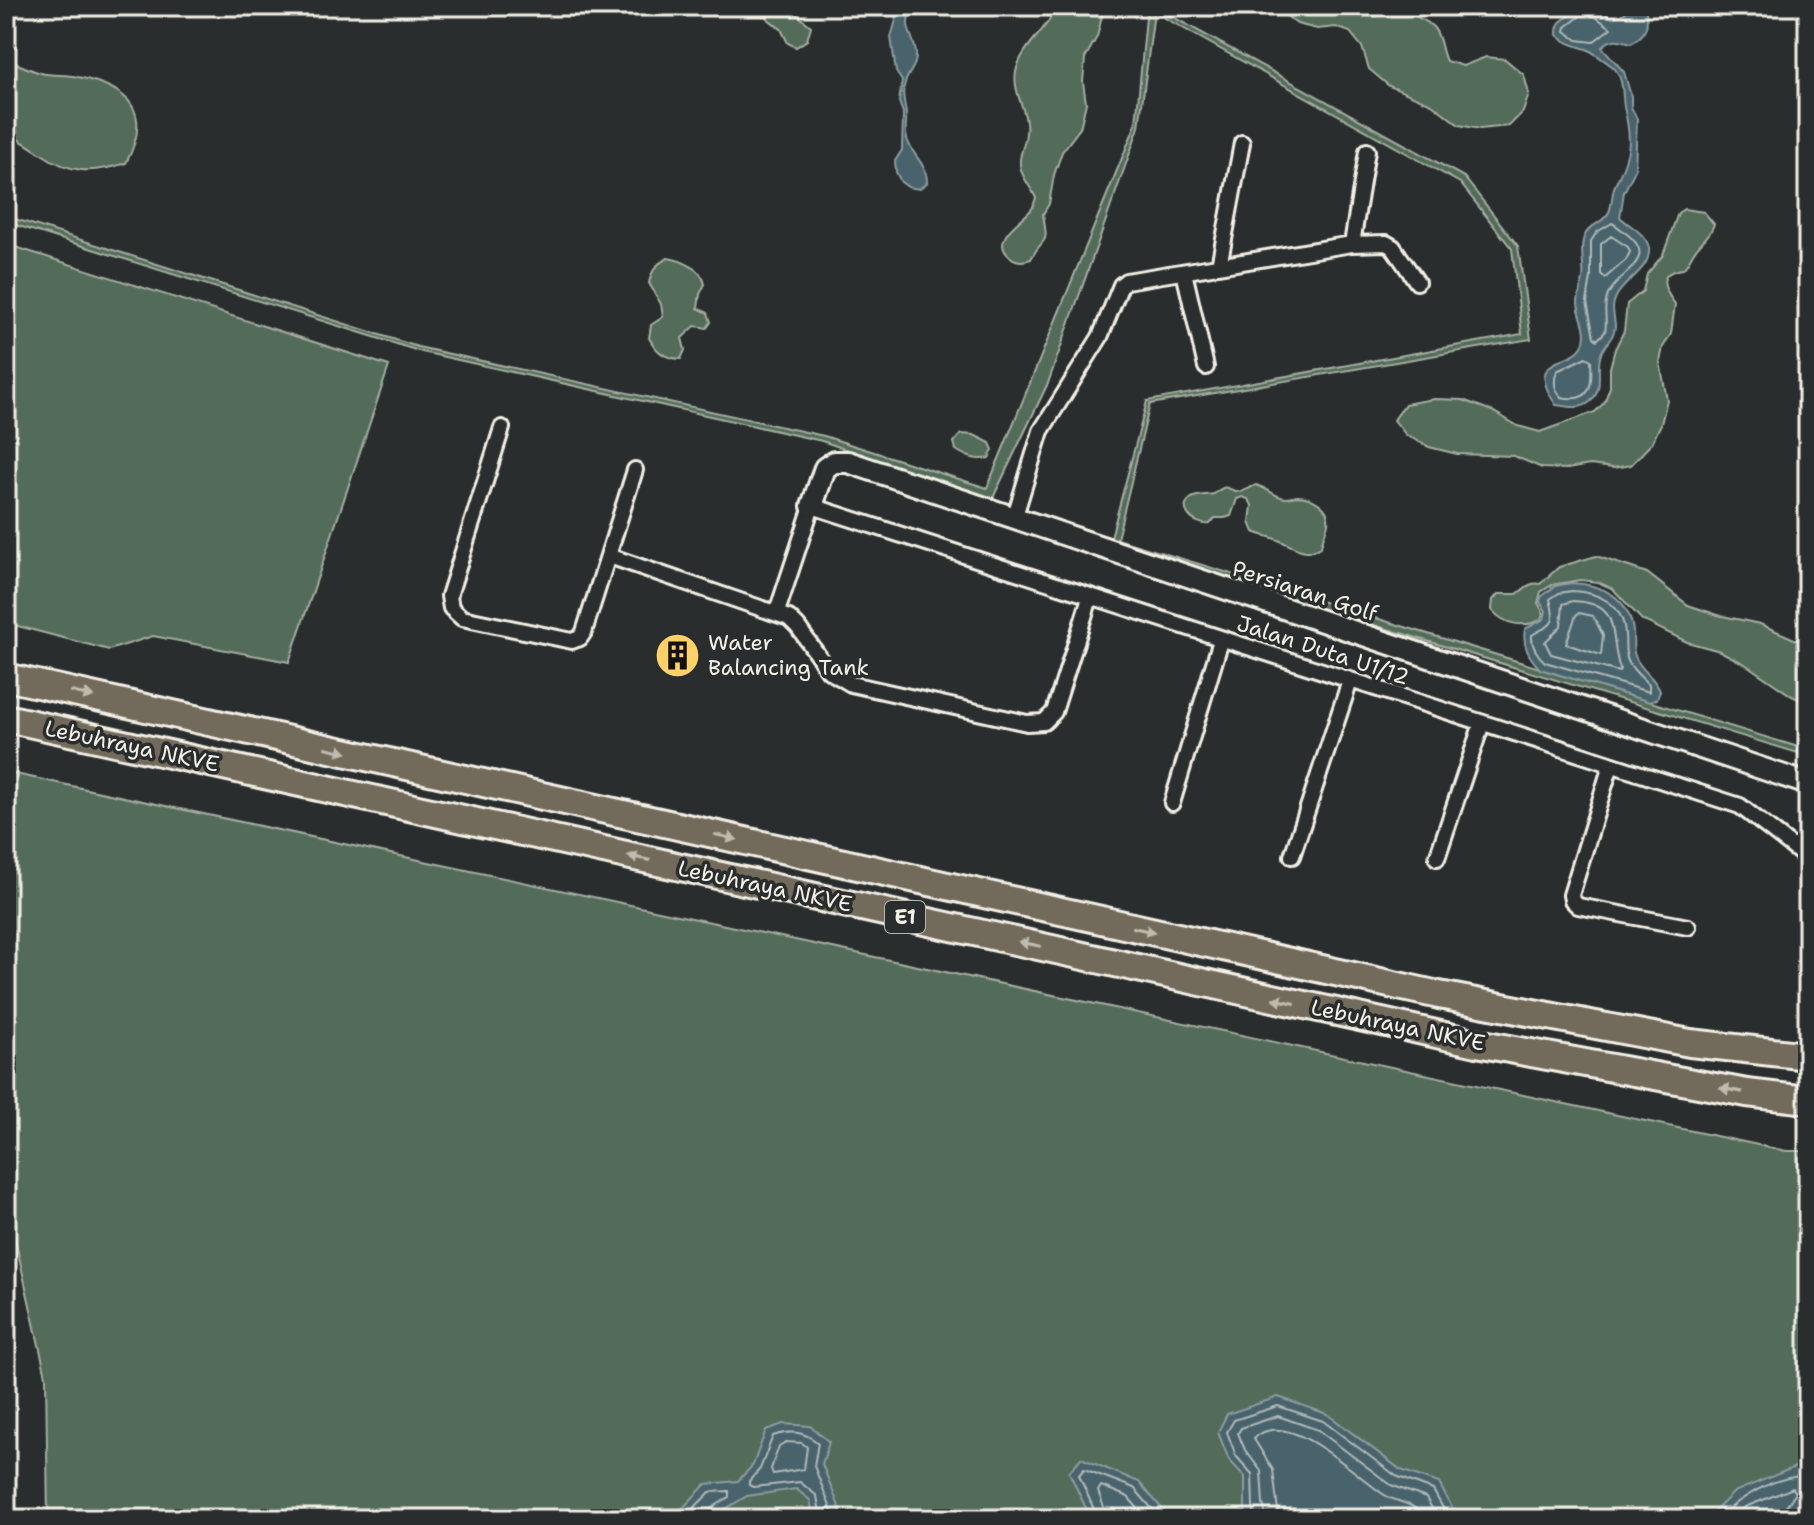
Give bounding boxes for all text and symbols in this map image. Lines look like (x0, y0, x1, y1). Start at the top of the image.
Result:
street label: Persiaran Golf (1229, 554, 1382, 628)
street label: Jalan Duta U1/12 (1233, 608, 1413, 692)
place label: Water Balancing Tank (708, 628, 869, 682)
building icon: Water Balancing Tank (653, 631, 701, 679)
one-way arrow (70, 688, 95, 701)
street label: Lebuhraya NKVE (42, 713, 222, 779)
one-way arrow (324, 744, 349, 757)
one-way arrow (714, 831, 739, 844)
one-way arrow (626, 851, 651, 864)
street label: Lebuhraya NKVE (675, 853, 855, 919)
road number: E1 (885, 901, 925, 933)
one-way arrow (1132, 924, 1157, 937)
one-way arrow (1017, 937, 1042, 950)
street label: Lebuhraya NKVE (1308, 992, 1488, 1058)
one-way arrow (1271, 994, 1296, 1006)
one-way arrow (1718, 1083, 1743, 1095)

